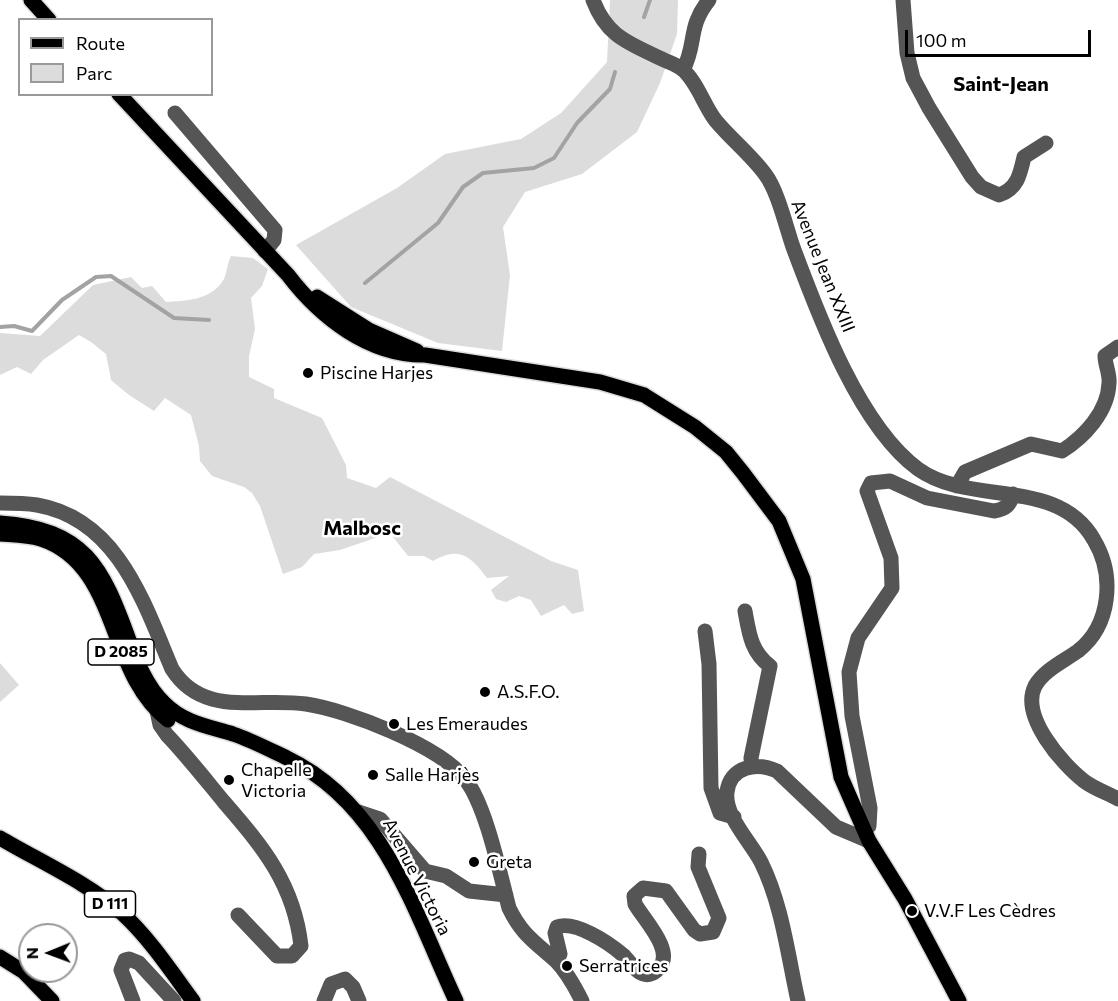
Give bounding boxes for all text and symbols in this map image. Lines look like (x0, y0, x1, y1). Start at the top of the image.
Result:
legend (18, 18, 213, 96)
scale bar (908, 18, 1094, 56)
text: 100 m (916, 29, 966, 51)
text: Route (76, 32, 125, 54)
text: Parc (76, 62, 113, 84)
district label: Saint-Jean (953, 72, 1049, 96)
street label: Avenue Jean XXIII (787, 197, 859, 335)
place label: Piscine Harjes (320, 362, 433, 384)
marker: Piscine Harjes (301, 366, 315, 380)
district label: Malbosc (323, 516, 401, 540)
road number: D 2085 (88, 639, 154, 665)
place label: A.S.F.O. (497, 681, 559, 703)
marker: A.S.F.O. (478, 685, 492, 699)
place label: Les Emeraudes (406, 713, 528, 735)
marker: Les Emeraudes (387, 717, 401, 731)
place label: Chapelle Victoria (241, 759, 312, 802)
place label: Salle Harjès (385, 764, 479, 786)
marker: Salle Harjès (366, 768, 380, 782)
marker: Chapelle Victoria (222, 773, 236, 787)
street label: Avenue Victoria (378, 815, 456, 939)
place label: Greta (486, 851, 532, 873)
marker: Greta (467, 855, 481, 869)
road number: D 111 (84, 891, 136, 917)
place label: V.V.F Les Cèdres (924, 900, 1056, 922)
marker: V.V.F Les Cèdres (905, 904, 919, 918)
north arrow (18, 923, 78, 983)
text: N (22, 947, 41, 959)
place label: Serratrices (579, 955, 668, 977)
marker: Serratrices (560, 959, 574, 973)

